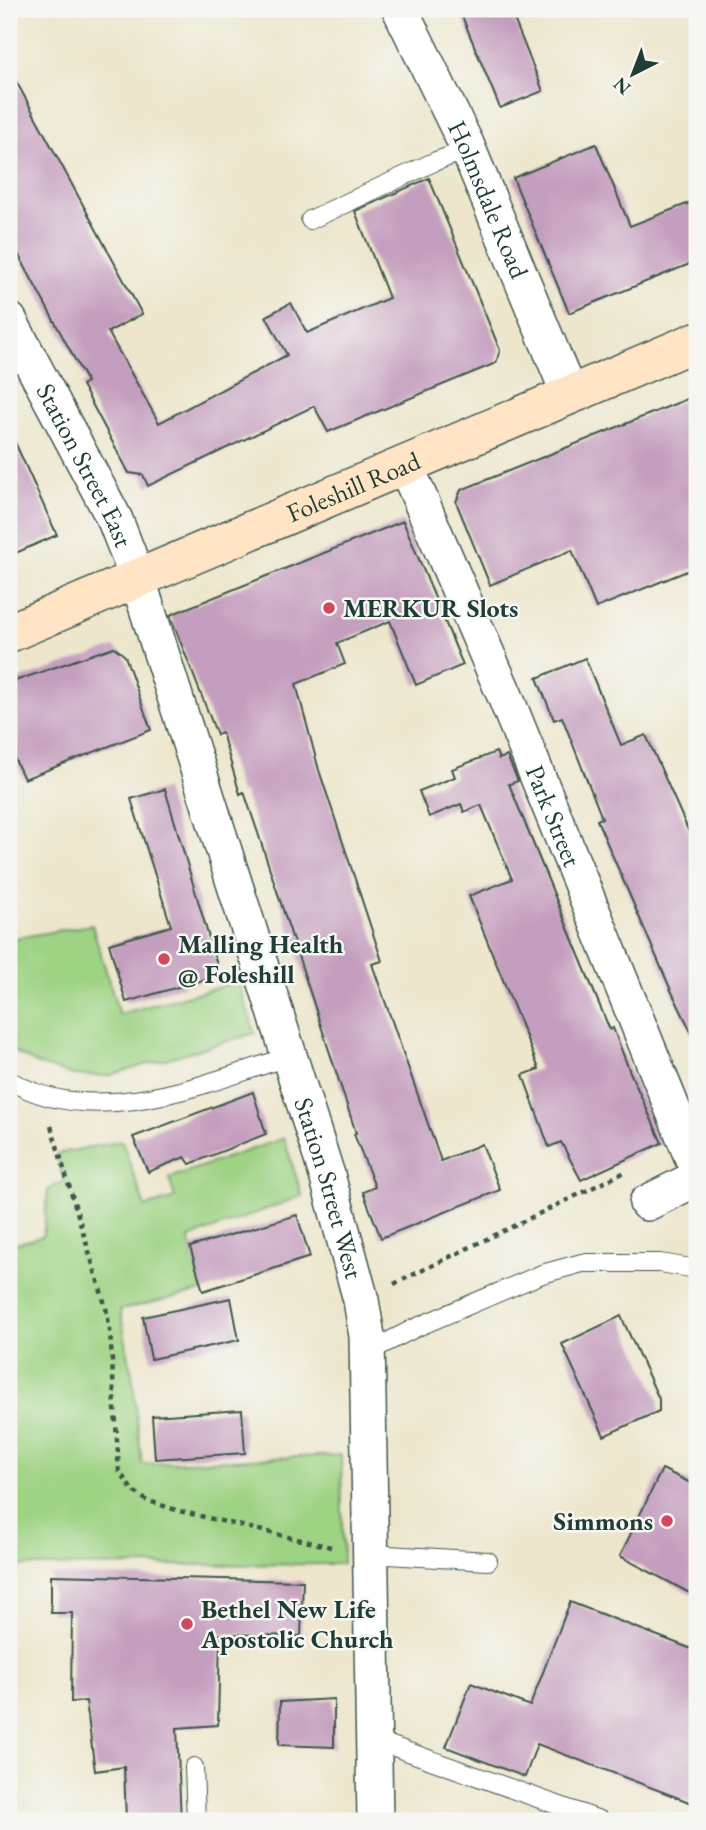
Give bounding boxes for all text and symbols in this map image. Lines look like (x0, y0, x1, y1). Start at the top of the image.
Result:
north arrow (598, 38, 668, 108)
text: N (607, 71, 636, 101)
street label: Holmsdale Road (440, 115, 537, 284)
street label: Station Street East (29, 377, 141, 552)
street label: Foleshill Road (281, 443, 426, 530)
place label: MERKUR Slots (343, 591, 519, 625)
marker: MERKUR Slots (321, 600, 337, 616)
street label: Park Street (518, 760, 589, 872)
place label: Malling Health @ Foleshill (178, 927, 344, 991)
marker: Malling Health @ Foleshill (156, 951, 172, 967)
street label: Station Street West (286, 1093, 371, 1282)
place label: Simmons (553, 1504, 653, 1538)
marker: Simmons (659, 1513, 675, 1529)
place label: Bethel New Life Apostolic Church (200, 1592, 394, 1656)
marker: Bethel New Life Apostolic Church (179, 1616, 195, 1632)

